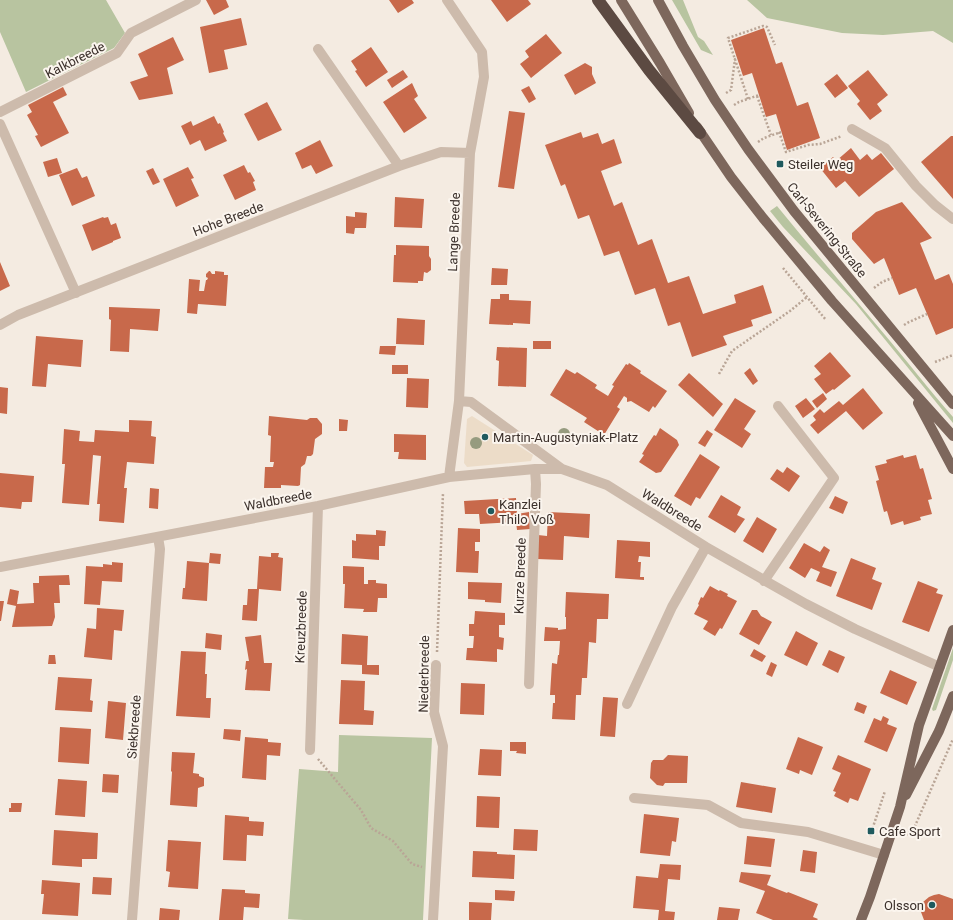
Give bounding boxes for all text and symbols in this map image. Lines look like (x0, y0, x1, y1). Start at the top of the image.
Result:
street label: Kalkbreede (43, 39, 107, 81)
place label: Steiler Weg (788, 157, 853, 172)
marker: Steiler Weg (775, 159, 785, 169)
street label: Carl-Severing-Straße (784, 180, 870, 281)
street label: Lange Breede (445, 192, 463, 272)
street label: Hohe Breede (191, 199, 265, 239)
place label: Martin-Augustyniak-Platz (493, 430, 639, 445)
marker: Martin-Augustyniak-Platz (480, 432, 490, 442)
street label: Waldbreede (639, 485, 705, 535)
street label: Waldbreede (243, 486, 313, 514)
place label: Kanzlei Thilo Voß (499, 497, 554, 527)
marker: Kanzlei Thilo Voß (486, 506, 496, 516)
street label: Kurze Breede (511, 537, 529, 614)
street label: Kreuzbreede (292, 590, 310, 664)
street label: Niederbreede (416, 635, 432, 713)
street label: Siekbreede (124, 694, 144, 759)
place label: Cafe Sport (879, 824, 940, 839)
marker: Cafe Sport (866, 826, 876, 836)
place label: Olsson (884, 898, 924, 913)
marker: Olsson (927, 900, 937, 910)

